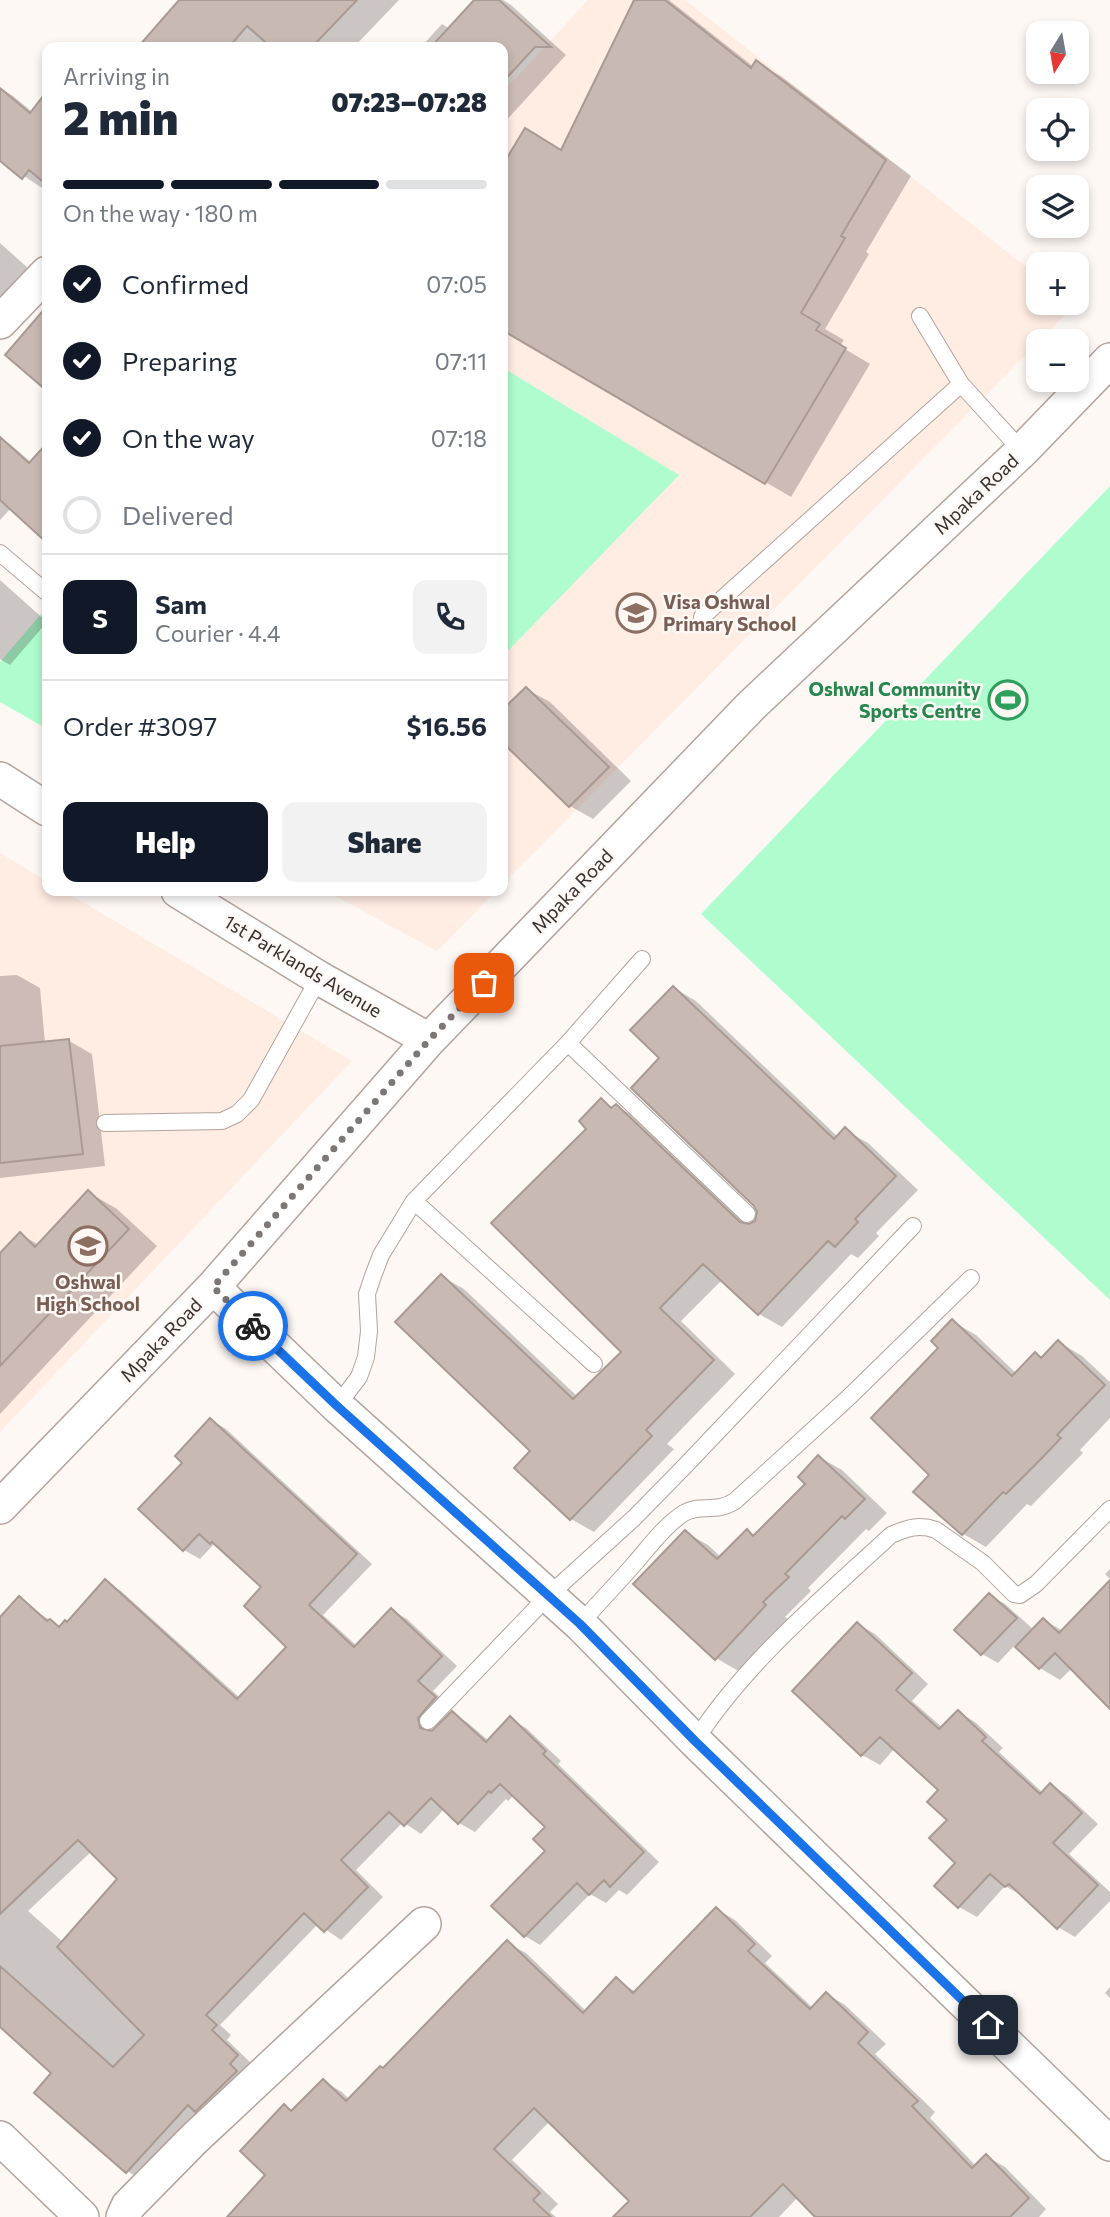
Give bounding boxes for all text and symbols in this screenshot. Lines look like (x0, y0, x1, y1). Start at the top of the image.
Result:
north arrow (1026, 21, 1088, 84)
map controls (1026, 21, 1089, 392)
text: Arriving in (63, 62, 170, 90)
text: 07:23–07:28 (331, 86, 487, 117)
text: 2 min (63, 88, 179, 144)
button: locate (1026, 98, 1089, 161)
button: layers (1026, 175, 1089, 238)
text: On the way · 180 m (63, 199, 258, 227)
button: + (1026, 252, 1089, 315)
icon: check (63, 265, 101, 303)
text: Confirmed (122, 268, 249, 299)
text: 07:05 (426, 270, 487, 298)
button: − (1026, 329, 1089, 392)
icon: check (63, 342, 101, 380)
text: Preparing (122, 345, 237, 376)
text: 07:11 (435, 347, 487, 375)
icon: check (63, 419, 101, 457)
text: On the way (122, 422, 255, 453)
text: 07:18 (431, 424, 487, 452)
street label: Mpaka Road (928, 449, 1023, 539)
text: Delivered (122, 499, 233, 530)
button: phone (413, 580, 487, 654)
text: Sam (155, 588, 207, 619)
place label: Visa Oshwal Primary School (663, 590, 796, 635)
school or university icon: Visa Oshwal Primary School (615, 592, 657, 634)
text: S (92, 602, 108, 633)
text: Courier · 4.4 (155, 619, 281, 647)
place label: Oshwal Community Sports Centre (808, 677, 982, 722)
sports icon: Oshwal Community Sports Centre (987, 679, 1029, 721)
text: Order #3097 (63, 710, 217, 741)
text: $16.56 (407, 710, 487, 741)
button: Help (63, 802, 268, 882)
button: Share (282, 802, 487, 882)
street label: Mpaka Road (526, 844, 617, 937)
street label: 1st Parklands Avenue (220, 909, 386, 1022)
pin (454, 953, 514, 1013)
icon: bag (465, 964, 503, 1002)
school or university icon: Oshwal High School (67, 1225, 109, 1267)
place label: Oshwal High School (36, 1270, 140, 1315)
courier (218, 1291, 288, 1361)
street label: Mpaka Road (115, 1293, 206, 1386)
icon: bike (234, 1307, 272, 1345)
pin (958, 1995, 1018, 2055)
icon: home (969, 2006, 1007, 2044)

